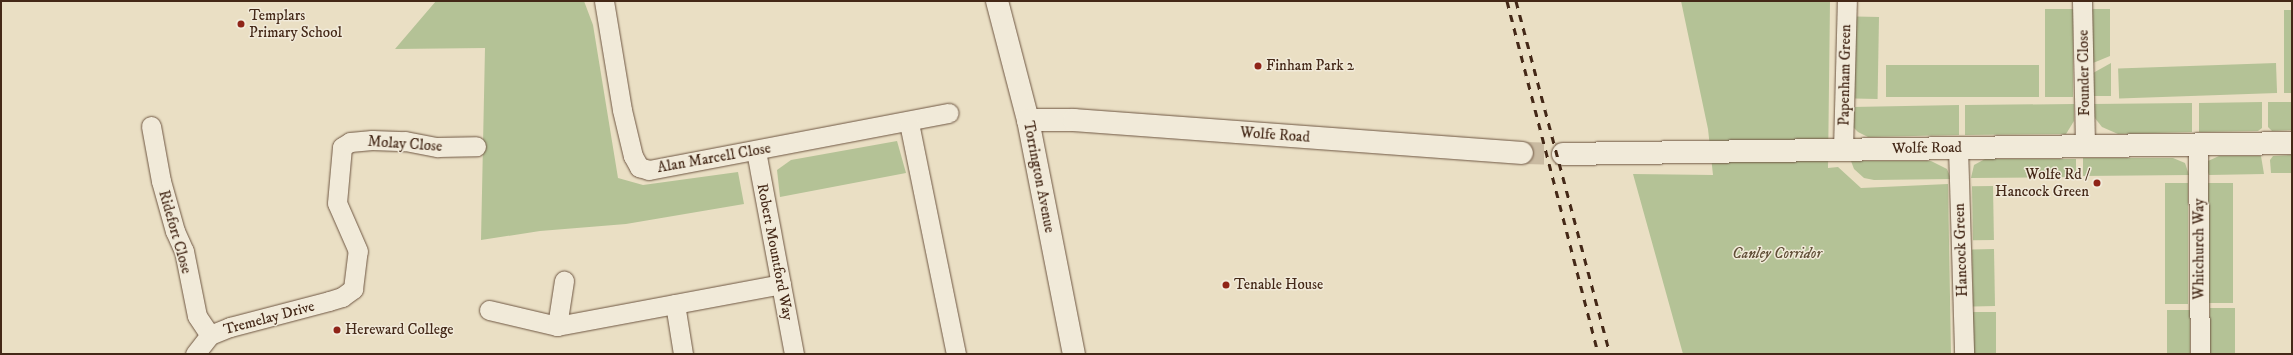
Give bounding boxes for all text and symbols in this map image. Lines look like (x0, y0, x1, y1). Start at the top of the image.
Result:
place label: Templars Primary School (249, 6, 342, 41)
marker: Templars Primary School (236, 19, 246, 29)
street label: Papenham Green (1835, 24, 1855, 126)
street label: Founder Close (2074, 30, 2094, 116)
place label: Finham Park 2 (1266, 57, 1354, 75)
marker: Finham Park 2 (1253, 61, 1263, 71)
street label: Torrington Avenue (1019, 120, 1059, 234)
street label: Wolfe Road (1239, 124, 1311, 146)
street label: Molay Close (367, 132, 443, 156)
street label: Wolfe Road (1892, 138, 1962, 158)
street label: Alan Marcell Close (656, 139, 772, 177)
place label: Wolfe Rd / Hancock Green (1995, 165, 2089, 200)
marker: Wolfe Rd / Hancock Green (2092, 178, 2102, 188)
street label: Robert Mountford Way (753, 182, 797, 322)
street label: Ridefort Close (154, 188, 196, 276)
street label: Whitchurch Way (2190, 198, 2208, 300)
street label: Hancock Green (1950, 203, 1972, 297)
park label: Canley Corridor (1732, 245, 1822, 263)
place label: Tenable House (1234, 276, 1323, 294)
marker: Tenable House (1221, 280, 1231, 290)
street label: Tremelay Drive (221, 297, 317, 339)
place label: Hereward College (345, 321, 453, 339)
marker: Hereward College (332, 325, 342, 335)

